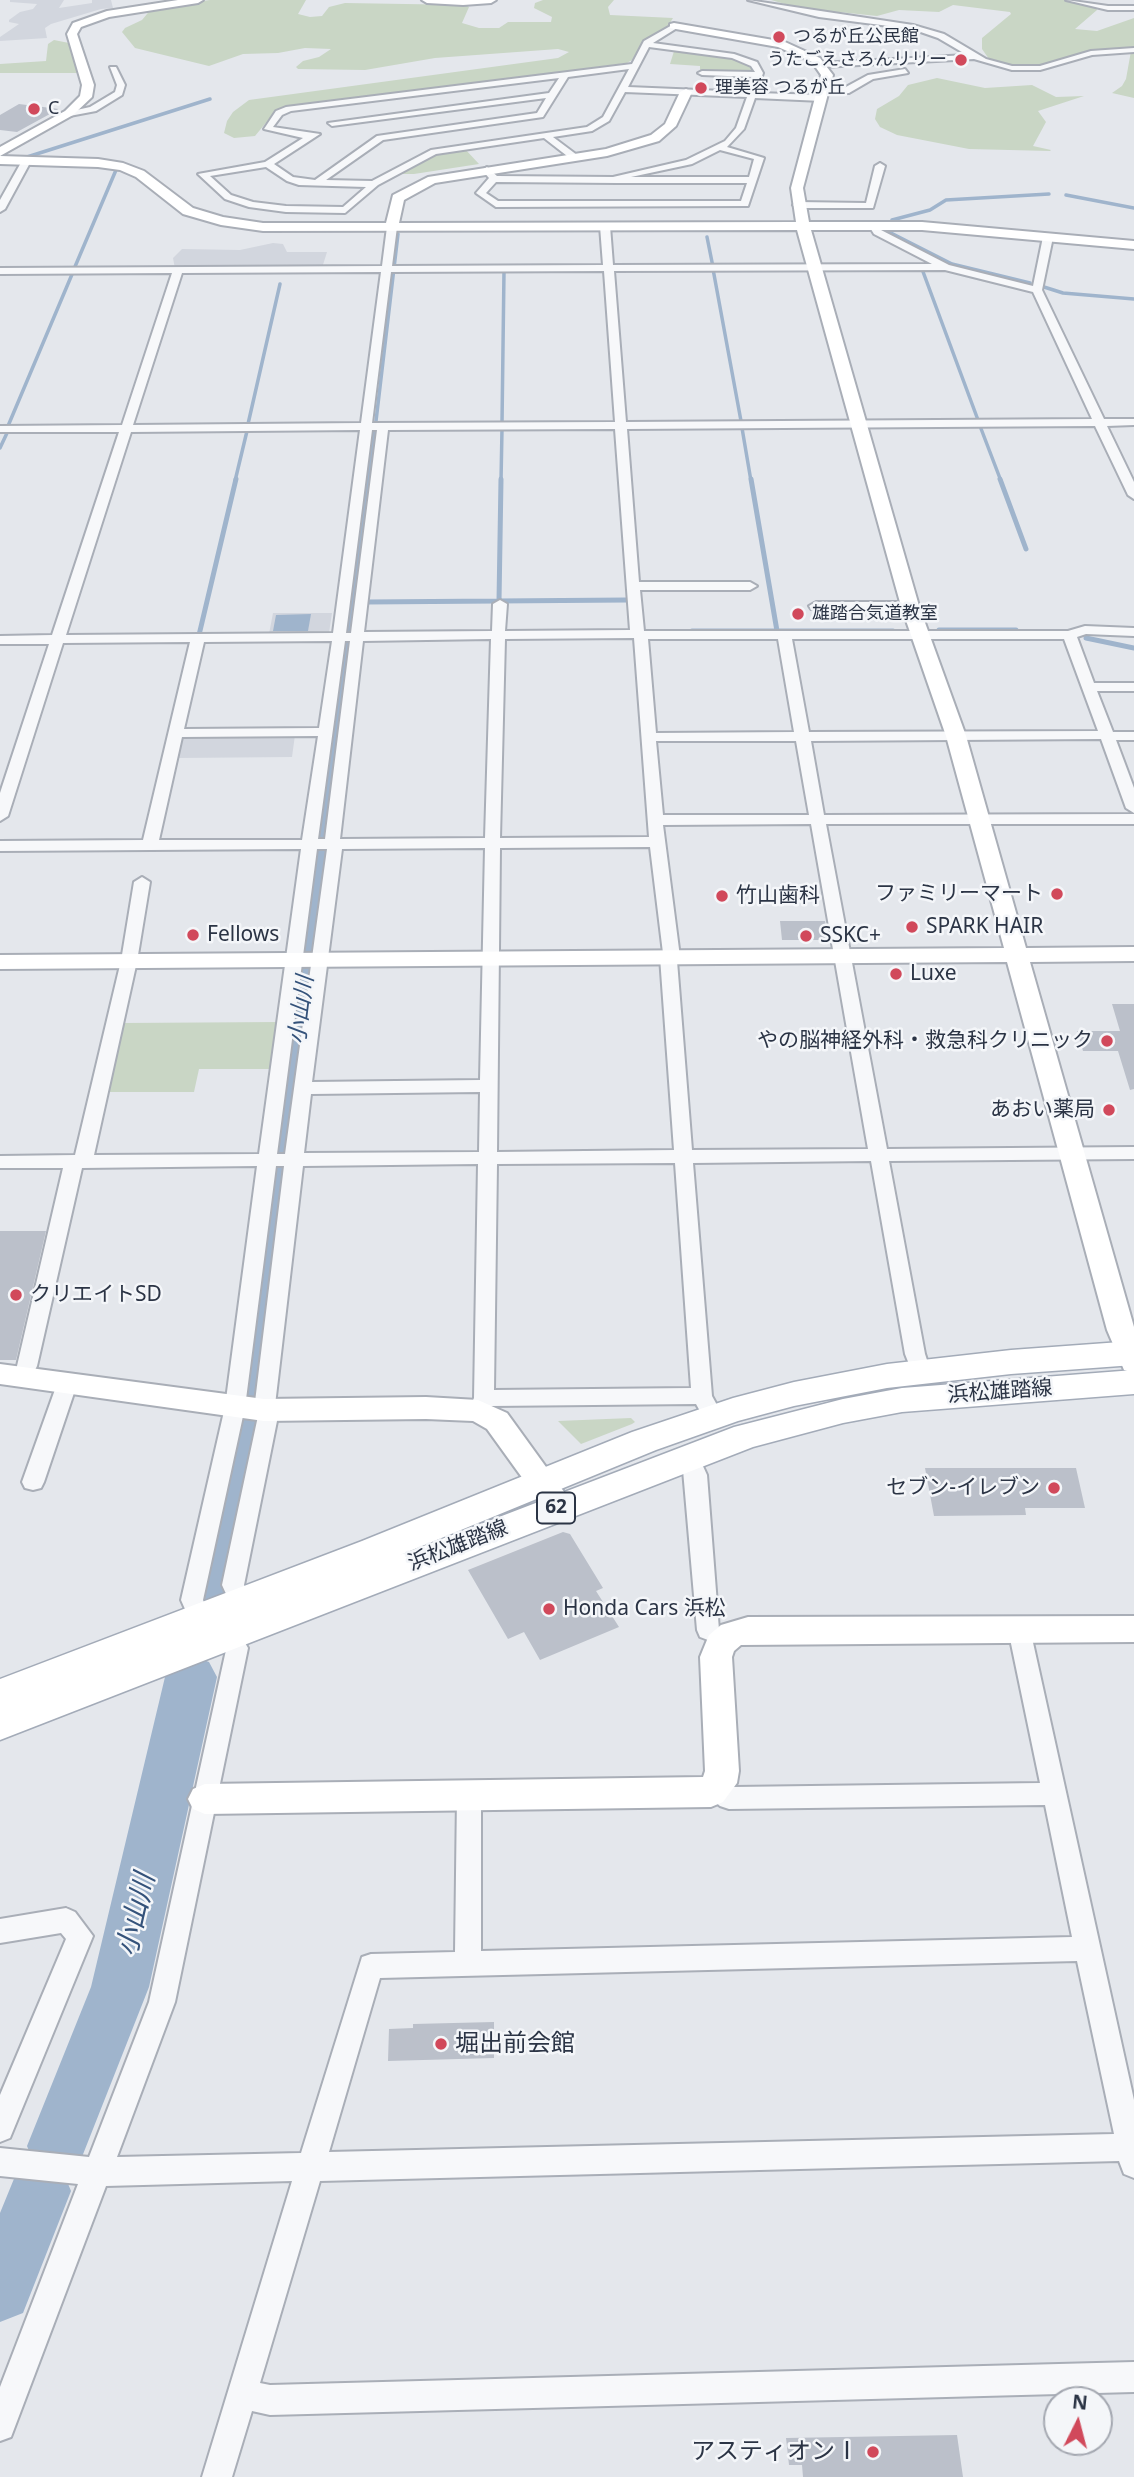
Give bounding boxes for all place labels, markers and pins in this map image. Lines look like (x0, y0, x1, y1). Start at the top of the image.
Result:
place label: つるが丘公民館 (793, 26, 919, 48)
marker: つるが丘公民館 (771, 29, 787, 45)
place label: うたごえさろんリリー (767, 49, 947, 71)
marker: うたごえさろんリリー (953, 52, 969, 68)
place label: 理美容 つるが丘 (715, 77, 846, 99)
marker: 理美容 つるが丘 (693, 80, 709, 96)
place label: C (48, 98, 59, 120)
marker: C (26, 101, 42, 117)
place label: 雄踏合気道教室 (812, 603, 938, 625)
marker: 雄踏合気道教室 (790, 606, 806, 622)
place label: ファミリーマート (875, 881, 1043, 907)
place label: 竹山歯科 (736, 883, 820, 909)
marker: ファミリーマート (1049, 886, 1065, 902)
marker: 竹山歯科 (714, 888, 730, 904)
place label: SPARK HAIR (926, 914, 1043, 940)
marker: SPARK HAIR (904, 919, 920, 935)
place label: Fellows (207, 922, 279, 948)
place label: SSKC+ (820, 923, 881, 949)
marker: Fellows (185, 927, 201, 943)
marker: SSKC+ (798, 928, 814, 944)
place label: Luxe (910, 961, 957, 987)
marker: Luxe (888, 966, 904, 982)
place label: やの脳神経外科・救急科クリニック (757, 1028, 1093, 1054)
marker: やの脳神経外科・救急科クリニック (1099, 1033, 1115, 1049)
place label: あおい薬局 (990, 1097, 1095, 1123)
marker: あおい薬局 (1101, 1102, 1117, 1118)
place label: クリエイトSD (30, 1282, 162, 1308)
marker: クリエイトSD (8, 1287, 24, 1303)
place label: セブン-イレブン (886, 1475, 1040, 1501)
marker: セブン-イレブン (1046, 1480, 1062, 1496)
place label: Honda Cars 浜松 (563, 1596, 726, 1622)
marker: Honda Cars 浜松 (541, 1601, 557, 1617)
place label: 堀出前会館 (455, 2030, 575, 2058)
marker: 堀出前会館 (433, 2036, 449, 2052)
place label: アスティオンⅠ (691, 2438, 859, 2466)
marker: アスティオンⅠ (865, 2444, 881, 2460)

